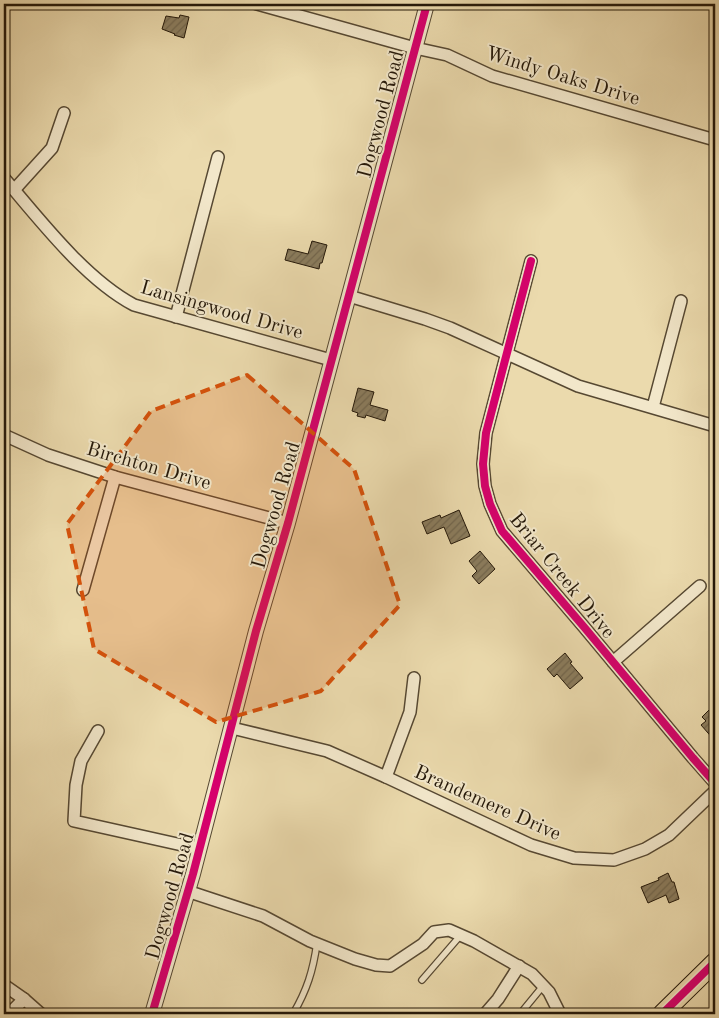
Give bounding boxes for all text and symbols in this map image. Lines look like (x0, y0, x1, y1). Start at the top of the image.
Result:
street label: Windy Oaks Drive (483, 44, 642, 110)
street label: Dogwood Road (355, 49, 409, 181)
street label: Lansingwood Drive (138, 278, 305, 344)
street label: Birchton Drive (84, 440, 213, 494)
street label: Dogwood Road (249, 440, 305, 571)
street label: Briar Creek Drive (505, 510, 618, 643)
street label: Brandemere Drive (411, 762, 564, 845)
street label: Dogwood Road (143, 831, 199, 962)

